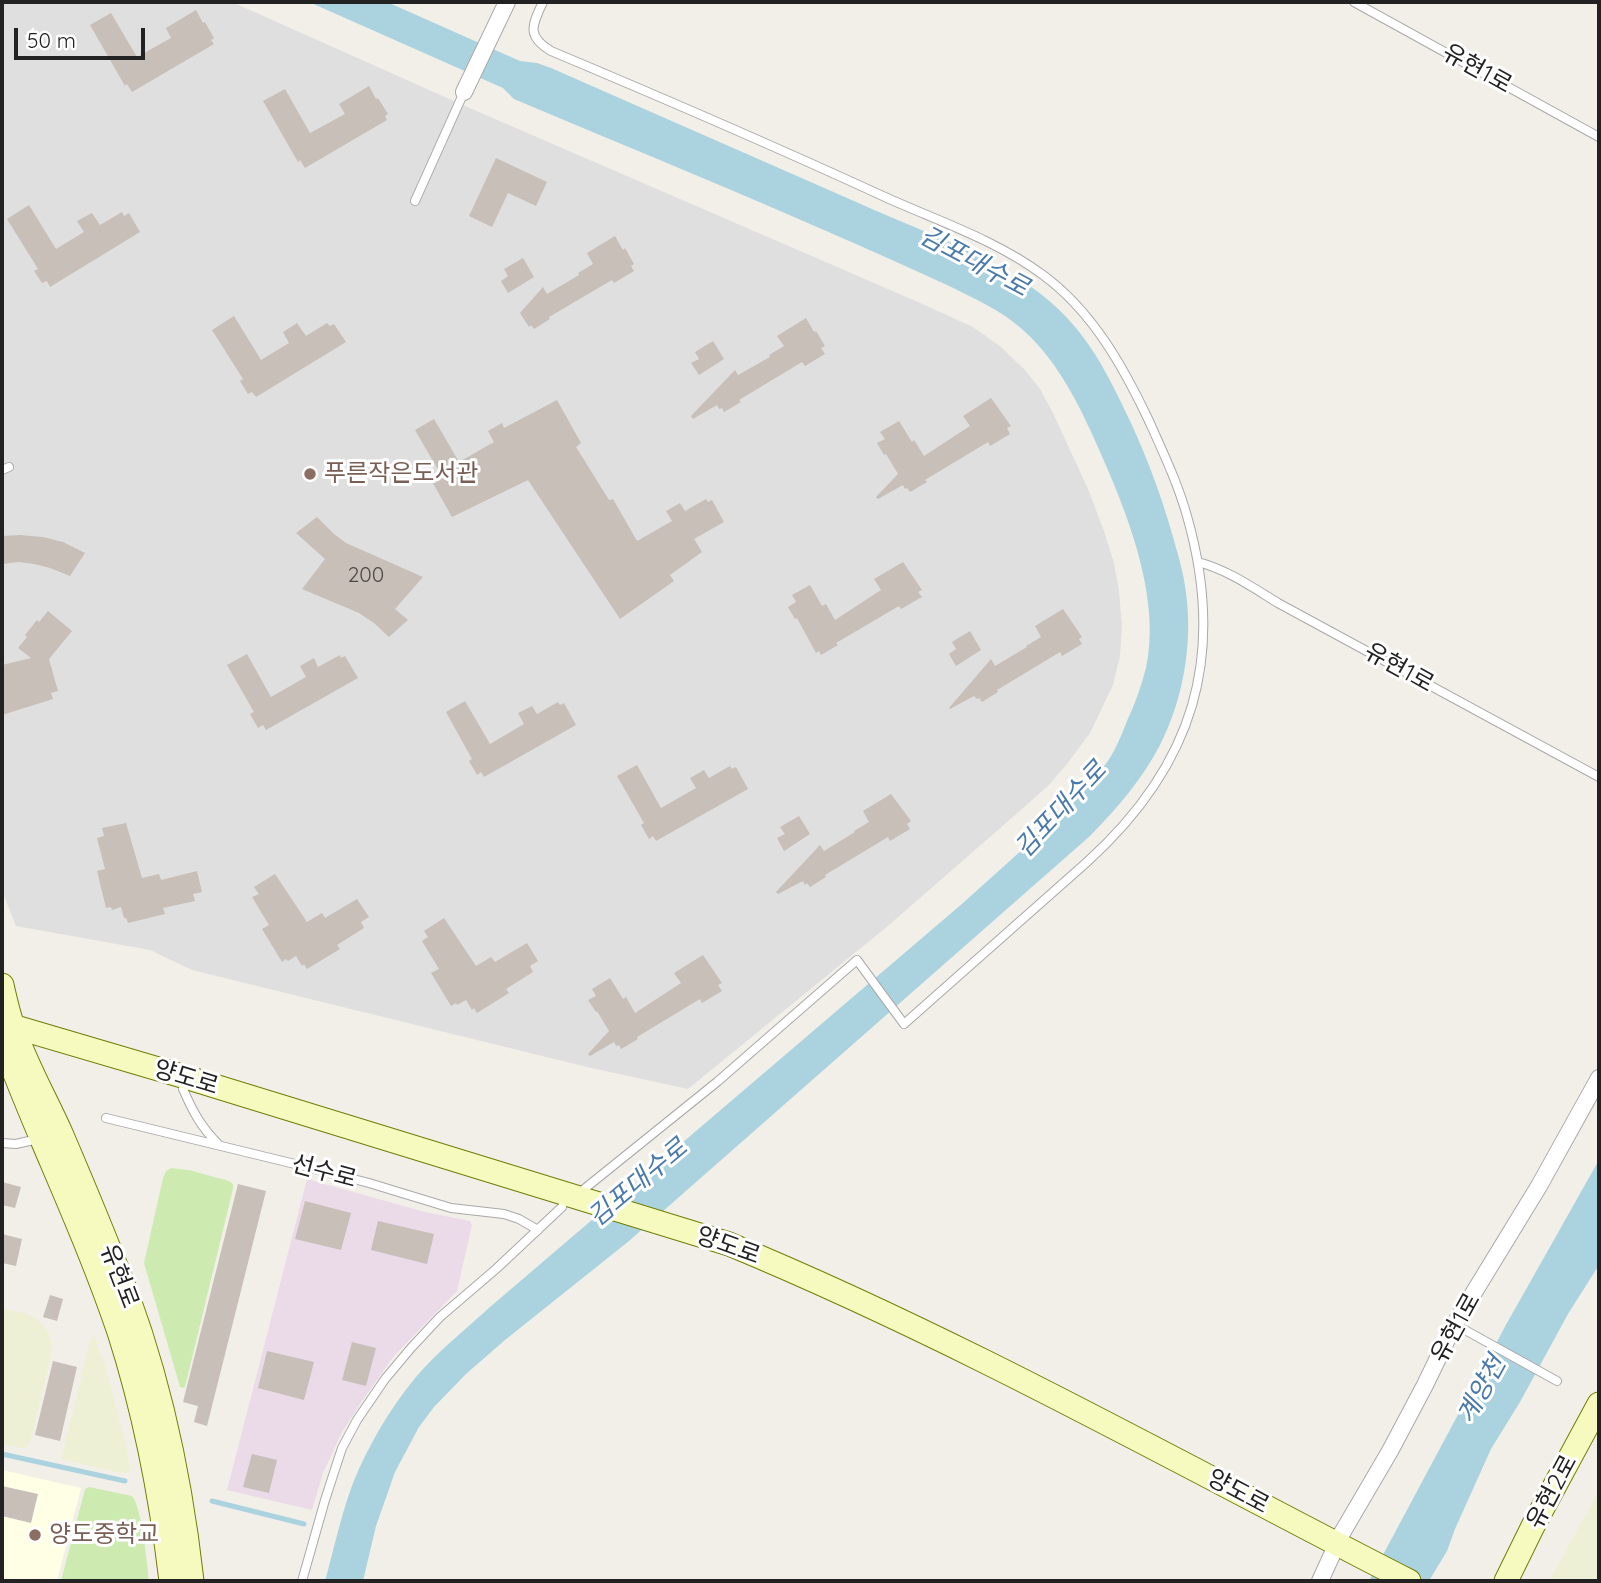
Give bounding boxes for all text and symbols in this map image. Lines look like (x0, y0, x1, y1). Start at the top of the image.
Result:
scale bar (18, 14, 149, 58)
text: 50 m (27, 27, 76, 53)
street label: 유현1로 (1437, 38, 1517, 100)
water label: 김포대수로 (914, 220, 1034, 304)
place label: 푸른작은도서관 (324, 460, 479, 488)
marker: 푸른작은도서관 (302, 466, 318, 482)
house number: 200 (348, 563, 384, 589)
street label: 유현1로 (1359, 637, 1439, 699)
water label: 김포대수로 (1009, 756, 1113, 864)
street label: 양도로 (150, 1055, 222, 1101)
water label: 김포대수로 (582, 1133, 694, 1233)
street label: 선수로 (288, 1150, 360, 1194)
street label: 양도로 (692, 1221, 764, 1271)
street label: 유현로 (94, 1240, 144, 1312)
street label: 유현1로 (1425, 1288, 1487, 1368)
water label: 계양천 (1451, 1351, 1513, 1429)
street label: 유현2로 (1521, 1450, 1583, 1534)
street label: 양도로 (1202, 1464, 1274, 1520)
place label: 양도중학교 (49, 1521, 159, 1549)
marker: 양도중학교 (27, 1527, 43, 1543)

